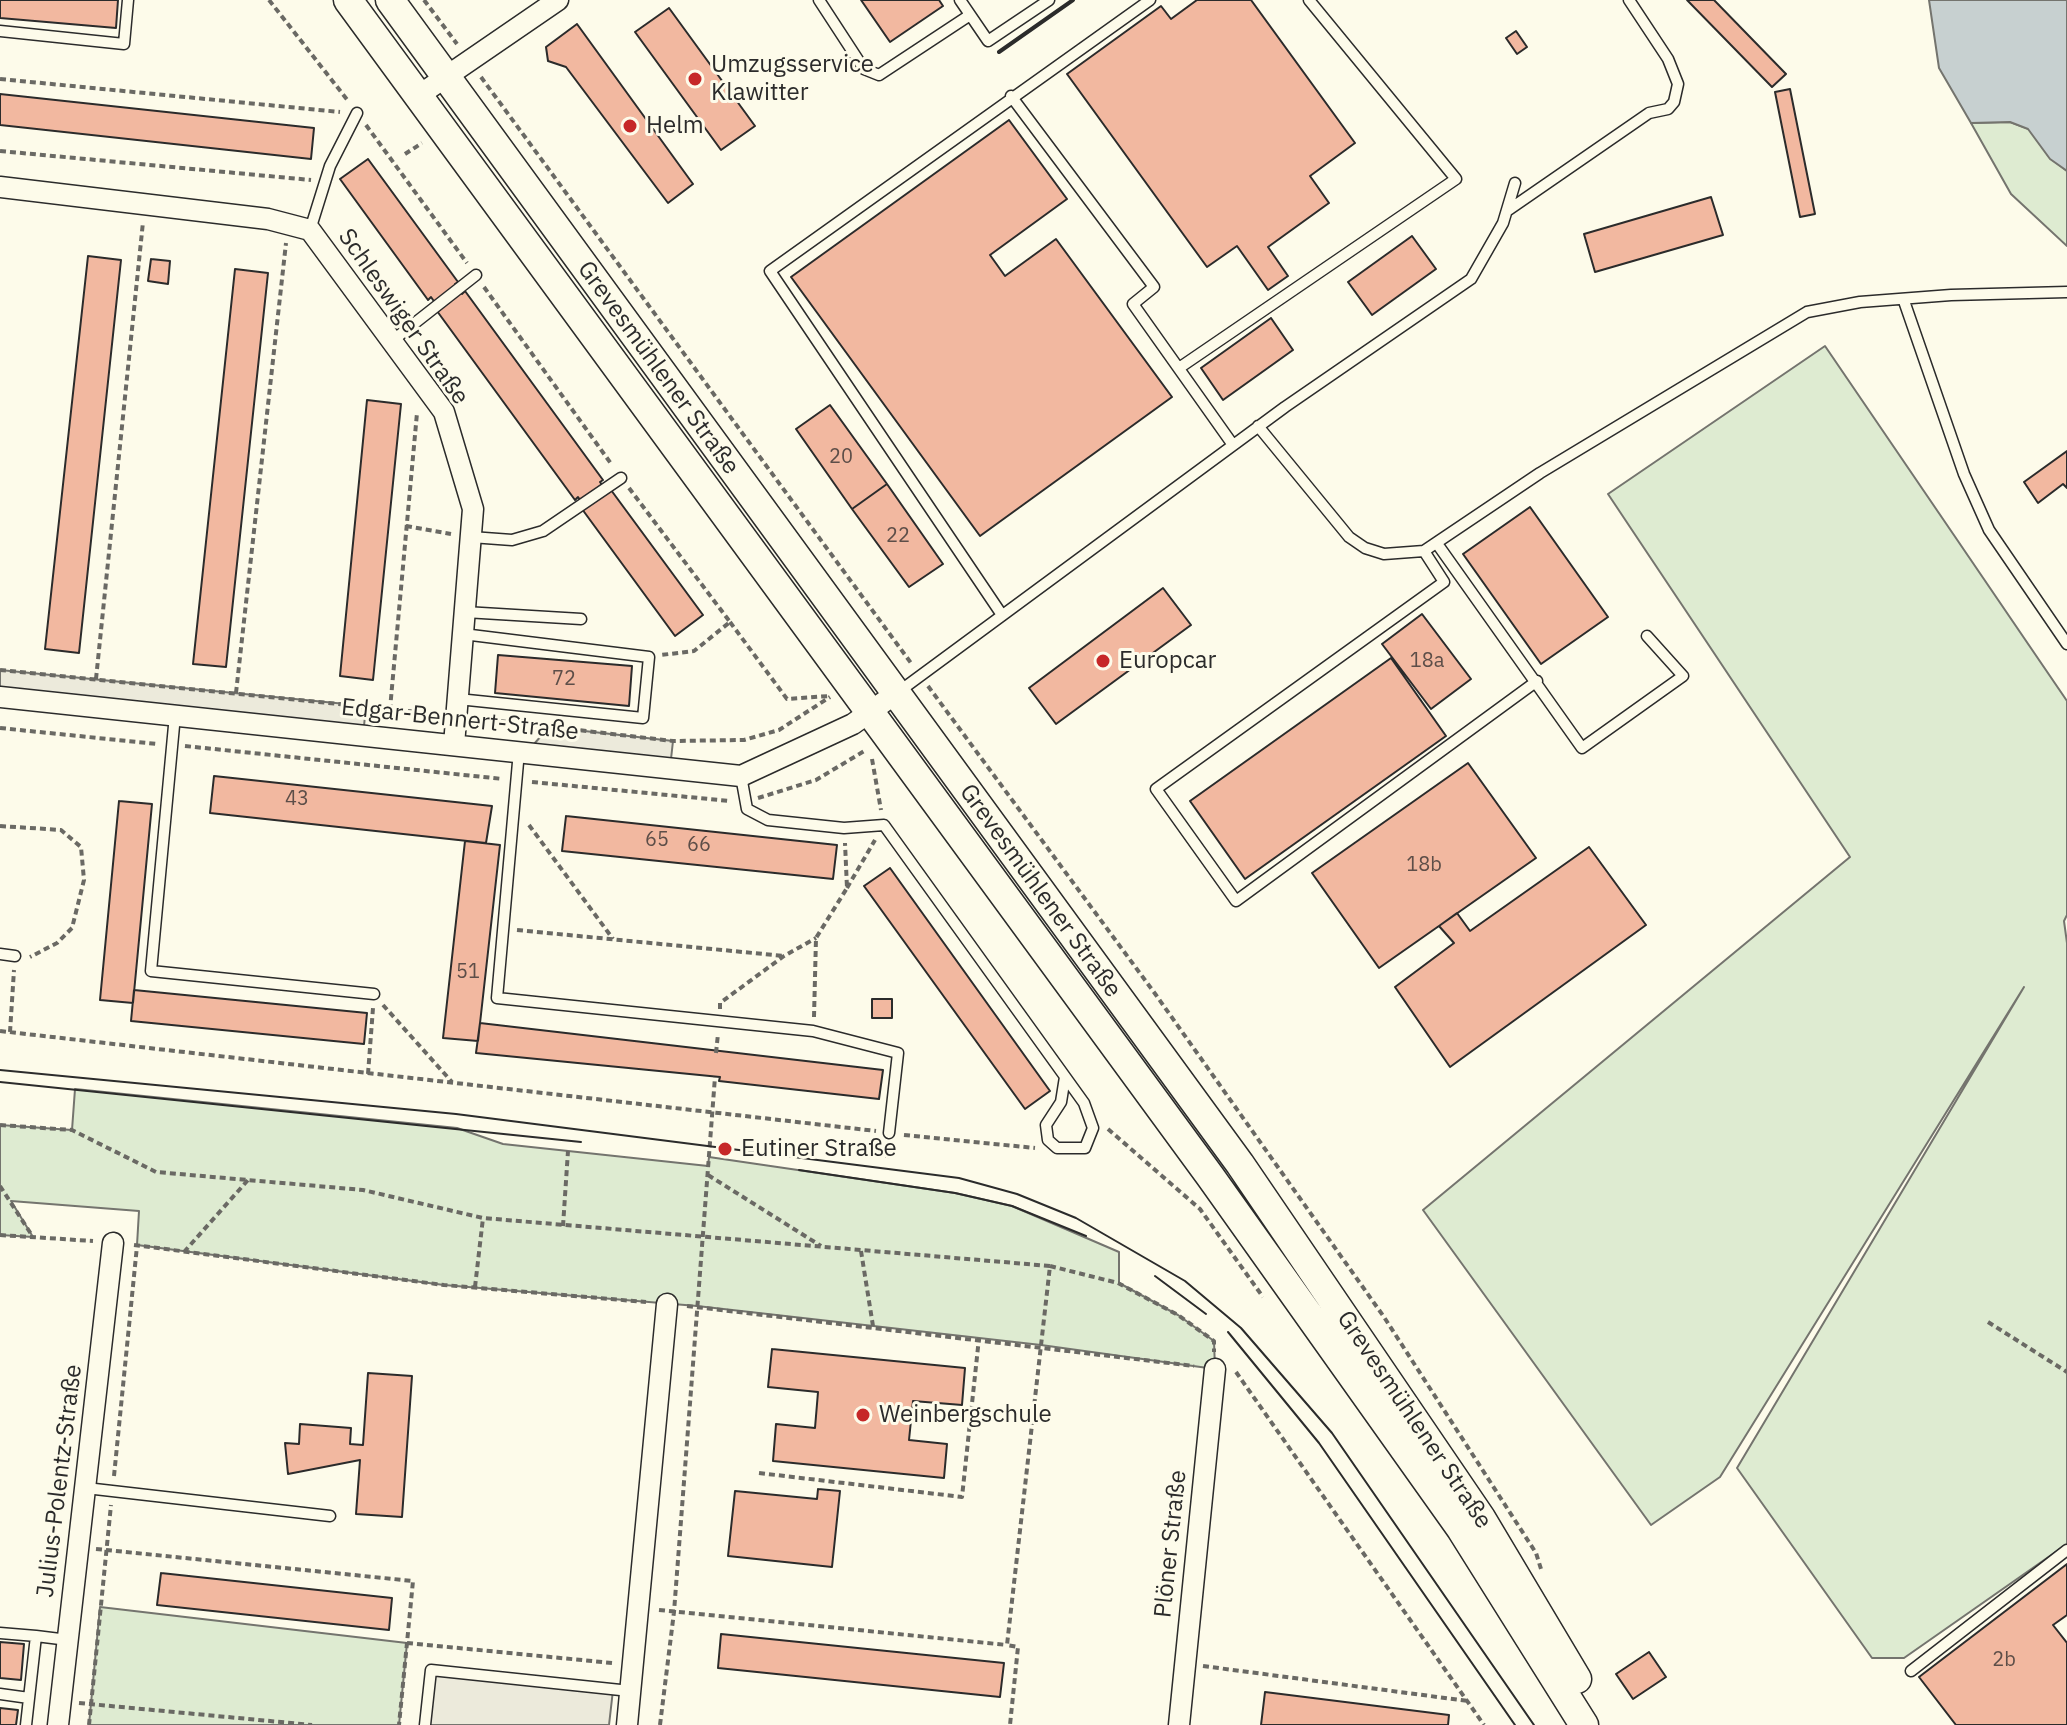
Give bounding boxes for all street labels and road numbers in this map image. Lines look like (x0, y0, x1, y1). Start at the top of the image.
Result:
street label: Schleswiger Straße (332, 224, 474, 410)
street label: Grevesmühlener Straße (571, 256, 745, 480)
street label: Edgar-Bennert-Straße (340, 693, 580, 747)
street label: Grevesmühlener Straße (953, 779, 1127, 1003)
street label: Grevesmühlener Straße (1330, 1306, 1498, 1534)
street label: Julius-Polentz-Straße (31, 1363, 89, 1599)
street label: Plöner Straße (1149, 1469, 1193, 1619)

